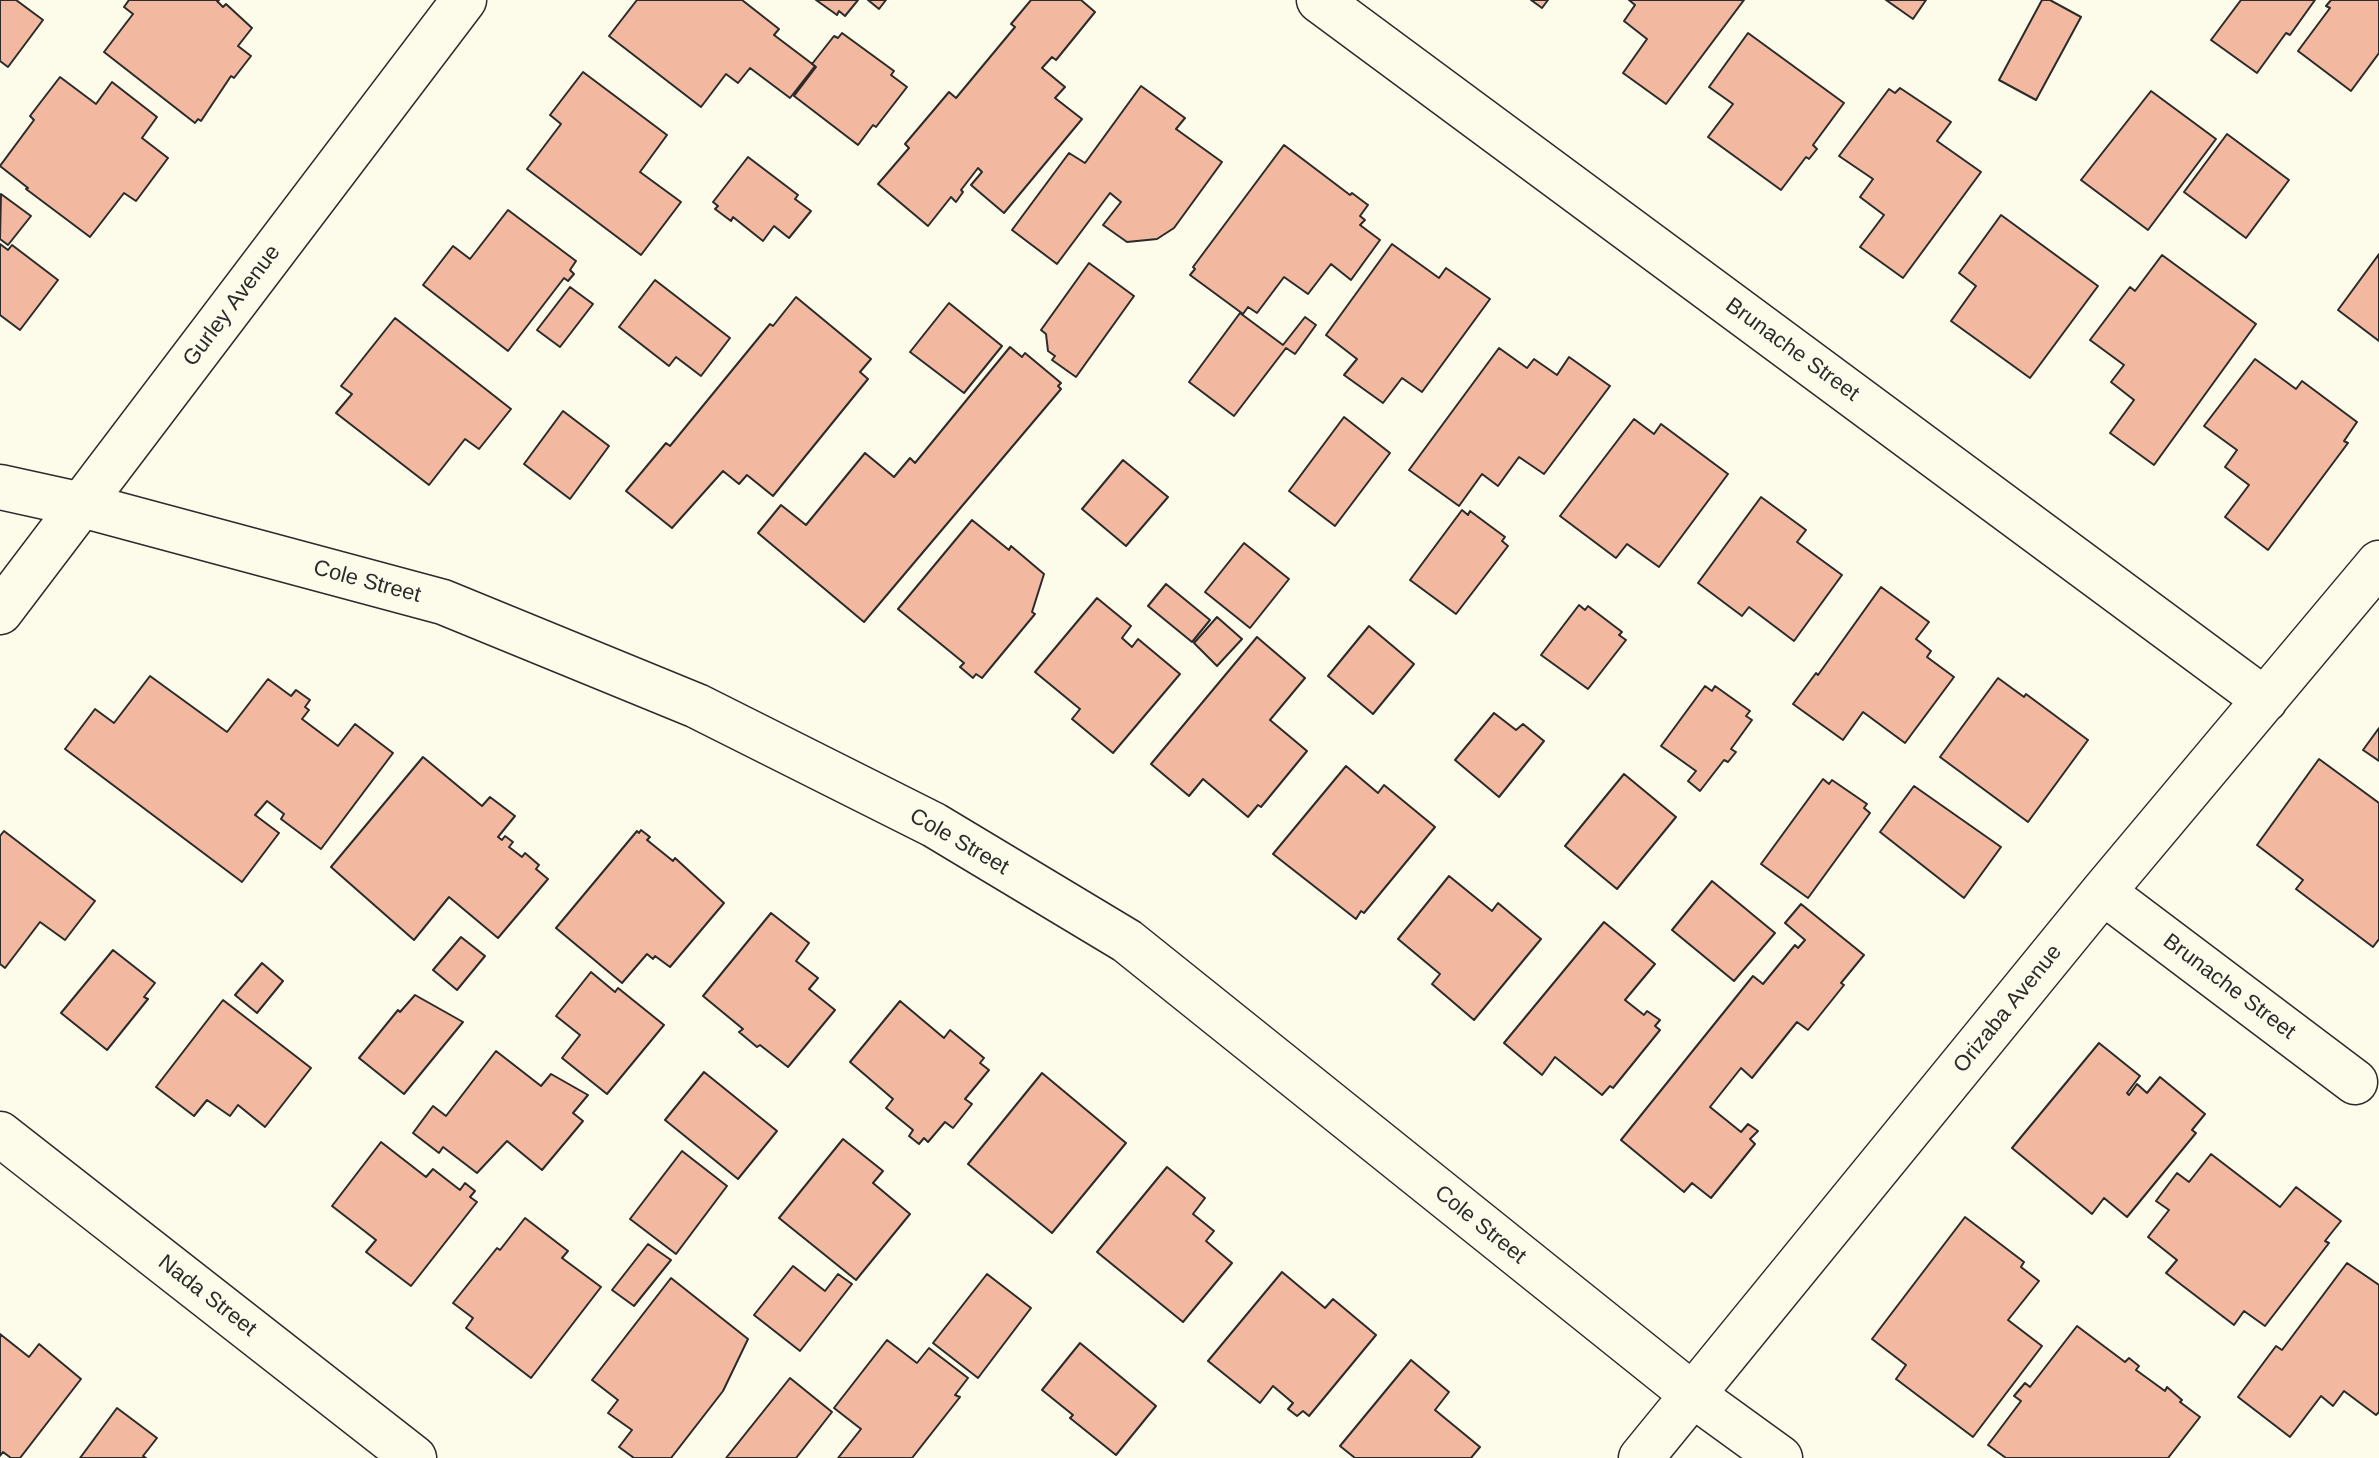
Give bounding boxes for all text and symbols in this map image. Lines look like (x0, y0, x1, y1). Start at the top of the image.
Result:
street label: Gurley Avenue (178, 240, 286, 372)
street label: Brunache Street (1720, 293, 1864, 407)
street label: Cole Street (310, 555, 424, 609)
street label: Cole Street (905, 803, 1013, 881)
street label: Brunache Street (2158, 929, 2300, 1045)
street label: Orizaba Avenue (1948, 940, 2068, 1078)
street label: Cole Street (1429, 1180, 1531, 1270)
street label: Nada Street (153, 1249, 261, 1343)

